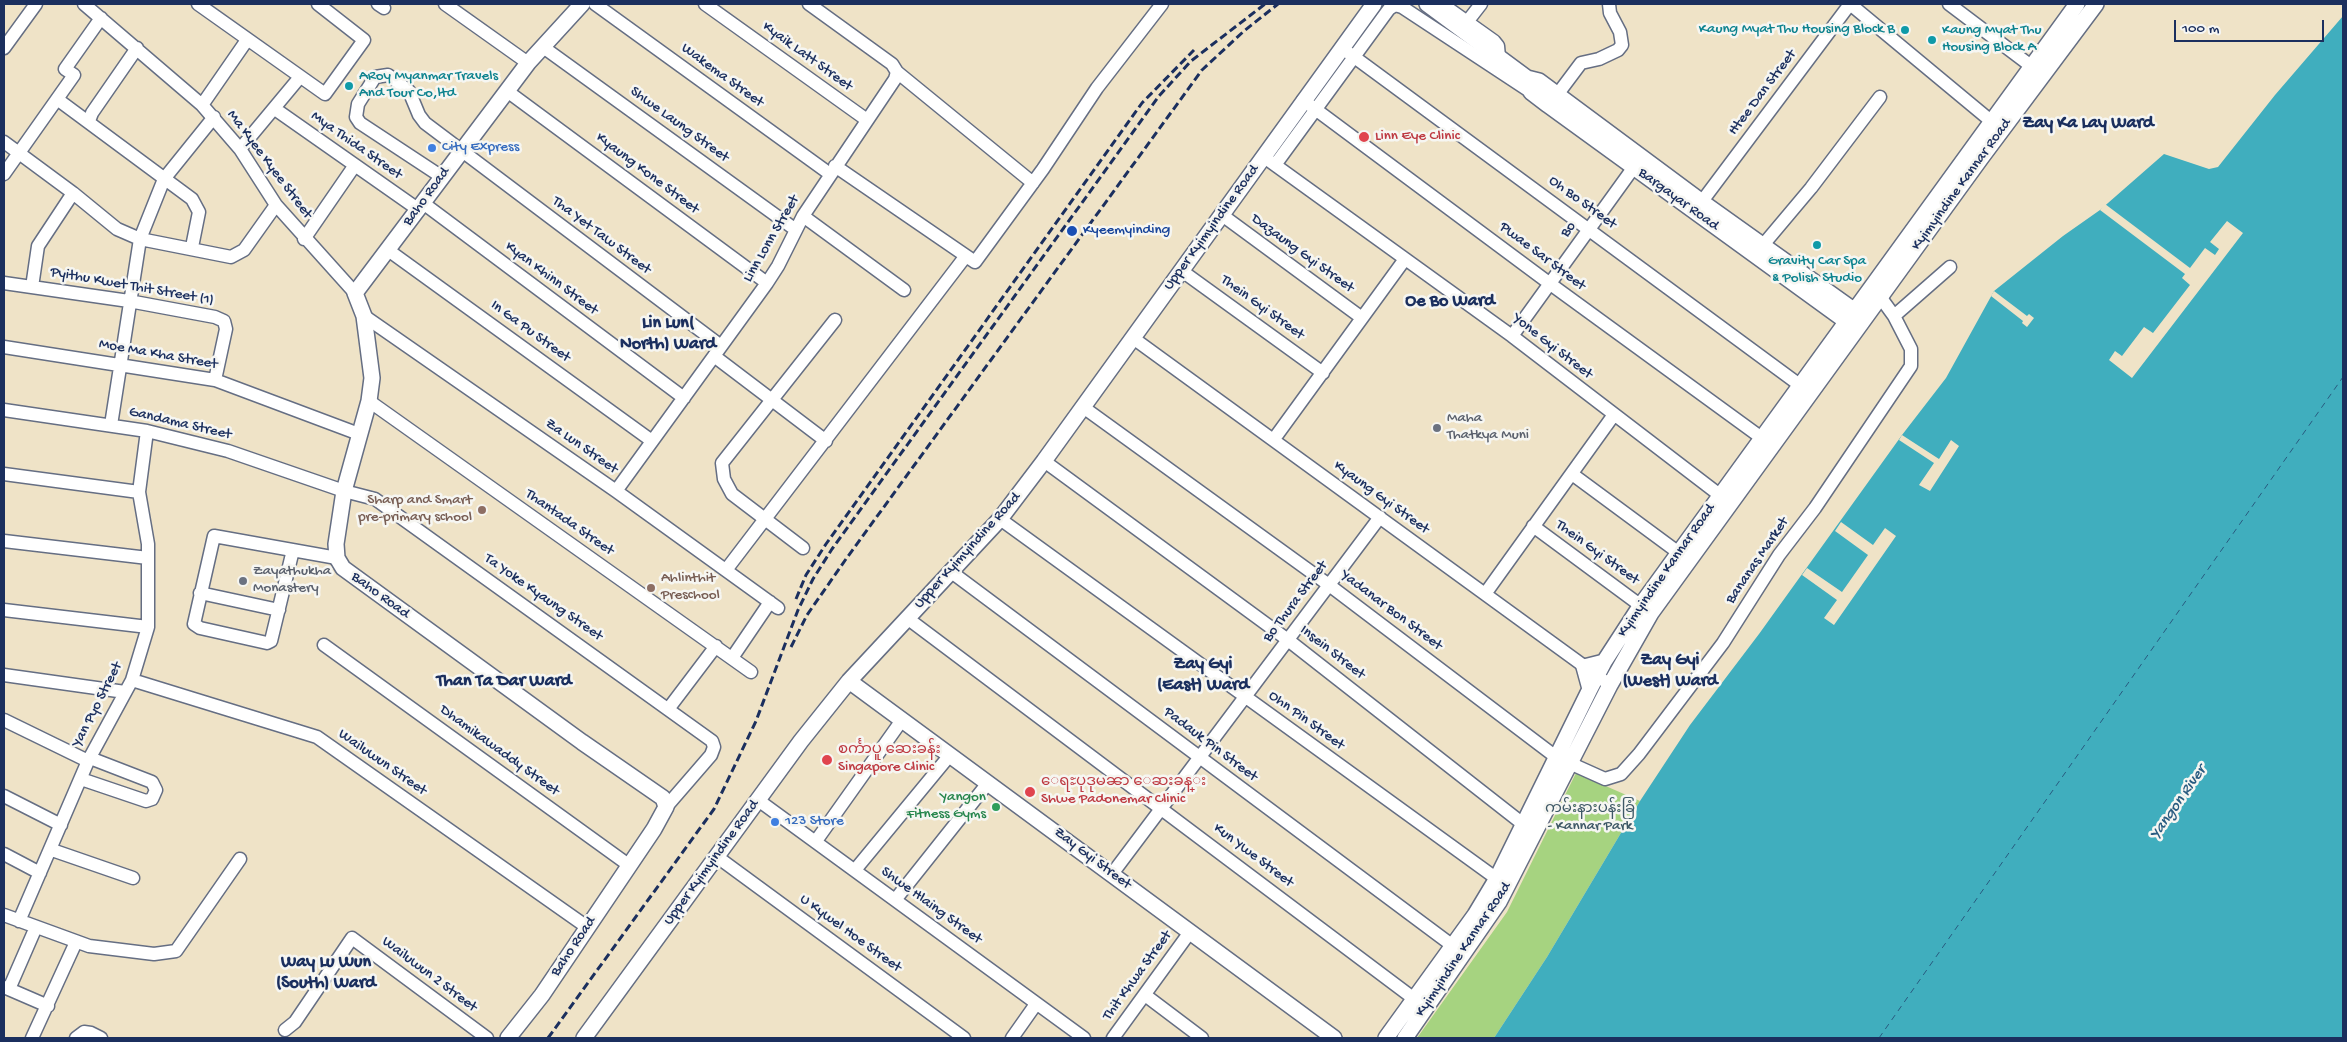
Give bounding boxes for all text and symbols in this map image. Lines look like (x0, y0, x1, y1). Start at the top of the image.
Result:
scale bar (2177, 10, 2327, 42)
street label: Kyaik Latt Street (758, 18, 856, 96)
text: 100 m (2182, 20, 2219, 38)
place label: Kaung Myat Thu Housing Block B (1699, 21, 1895, 39)
place label: Kaung Myat Thu Housing Block A (1942, 22, 2041, 57)
marker: Kaung Myat Thu Housing Block B (1899, 24, 1911, 36)
marker: Kaung Myat Thu Housing Block A (1926, 34, 1938, 46)
street label: Wakema Street (677, 40, 767, 112)
street label: Htee Dan Street (1725, 47, 1801, 139)
place label: ARoy Myanmar Travels And Tour Co,ltd (359, 68, 498, 103)
marker: ARoy Myanmar Travels And Tour Co,ltd (343, 80, 355, 92)
street label: Shwe Laung Street (626, 83, 732, 167)
street label: Ma Kyee Kyee Street (222, 107, 316, 223)
street label: Mya Thida Street (307, 108, 405, 184)
district label: Zay Ka Lay Ward (2023, 113, 2153, 135)
street label: Kyimyindine Kannar Road (1908, 116, 2016, 254)
place label: Linn Eye Clinic (1375, 128, 1460, 146)
street label: Kyaung Kone Street (592, 129, 702, 219)
marker: Linn Eye Clinic (1357, 130, 1371, 144)
place label: City Express (442, 139, 519, 157)
marker: City Express (426, 142, 438, 154)
street label: Upper Kyimyindine Road (1160, 162, 1264, 294)
street label: Baho Road (400, 164, 454, 230)
street label: Bargayar Road (1634, 165, 1722, 235)
street label: Oh Bo Street (1544, 172, 1620, 234)
street label: Linn Lonn Street (740, 192, 804, 286)
street label: Tha Yet Taw Street (548, 193, 654, 279)
street label: Dazaung Gyi Street (1247, 211, 1357, 297)
street label: Bo (1557, 218, 1581, 242)
street label: Pwae Sar Street (1495, 219, 1589, 295)
place label: Kyeemyinding (1083, 222, 1170, 240)
marker: Kyeemyinding (1065, 224, 1079, 238)
street label: Kyan Khinn Street (501, 238, 601, 320)
marker: Gravity Car Spa & Polish Studio (1811, 239, 1823, 251)
place label: Gravity Car Spa & Polish Studio (1768, 253, 1866, 288)
street label: Pyithu Kwet Thit Street (1) (49, 264, 215, 310)
street label: Thein Gyi Street (1217, 272, 1307, 344)
district label: Oe Bo Ward (1405, 291, 1495, 313)
street label: In Ga Pu Street (486, 297, 574, 367)
street label: Yone Gyi Street (1508, 310, 1596, 384)
district label: Lin Lun( North) Ward (620, 313, 716, 356)
street label: Moe Ma Kha Street (97, 336, 219, 374)
street label: Gandama Street (127, 403, 233, 445)
place label: Maha Thatkya Muni (1447, 410, 1529, 445)
street label: Za Lun Street (541, 415, 621, 479)
marker: Maha Thatkya Muni (1431, 422, 1443, 434)
street label: Kyaung Gyi Street (1330, 457, 1432, 539)
street label: Thantada Street (521, 486, 617, 560)
street label: Upper Kyimyindine Road (911, 489, 1025, 613)
place label: Sharp and Smart pre-primary school (358, 492, 472, 527)
street label: Kyimyindine Kannar Road (1614, 501, 1720, 641)
marker: Sharp and Smart pre-primary school (476, 504, 488, 516)
street label: Bananas Market (1722, 514, 1794, 608)
street label: Thein Gyi Street (1552, 517, 1642, 589)
street label: Ta Yoke Kyaung Street (480, 550, 606, 646)
street label: Bo Thura Street (1260, 558, 1332, 646)
place label: Zayathukha Monastery (253, 563, 331, 598)
street label: Yadanar Bon Street (1337, 567, 1445, 655)
street label: Baho Road (347, 569, 413, 623)
place label: Ahlinthit Preschool (661, 570, 720, 605)
marker: Zayathukha Monastery (237, 575, 249, 587)
marker: Ahlinthit Preschool (645, 582, 657, 594)
street label: Insein Street (1296, 622, 1368, 684)
district label: Zay Gyi (West) Ward (1622, 650, 1718, 692)
district label: Zay Gyi (East) Ward (1157, 654, 1249, 696)
street label: Yan Pyo Street (69, 660, 127, 750)
district label: Than Ta Dar Ward (436, 671, 572, 693)
street label: Ohn Pin Street (1264, 687, 1348, 755)
street label: Dhamikawaddy Street (436, 702, 562, 800)
street label: Padauk Pin Street (1159, 704, 1261, 786)
street label: Wailuwun Street (334, 726, 430, 800)
place label: စင်္ကာပူ ဆေးခန်း Singapore Clinic (838, 742, 941, 777)
marker: စင်္ကာပူ ဆေးခန်း Singapore Clinic (820, 753, 834, 767)
water label: Yangon River (2147, 762, 2211, 844)
place label: ေရႊပုဒုမၼာ ေဆးခန္း Shwe Padonemar Clinic (1041, 774, 1206, 809)
marker: ေရႊပုဒုမၼာ ေဆးခန္း Shwe Padonemar Clinic (1023, 785, 1037, 799)
place label: Yangon Fitness Gyms (906, 789, 986, 824)
street label: Upper Kyimyindine Road (660, 797, 764, 929)
marker: Yangon Fitness Gyms (990, 801, 1002, 813)
park label: ကမ်းနားပန်းခြံ - Kannar Park (1545, 801, 1635, 836)
place label: 123 Store (785, 813, 844, 831)
marker: 123 Store (769, 816, 781, 828)
street label: Kun Ywe Street (1209, 820, 1297, 892)
street label: Zay Gyi Street (1050, 824, 1134, 894)
street label: Shwe Hlaing Street (877, 863, 985, 949)
street label: Kyimyindine Kannar Road (1412, 879, 1516, 1021)
street label: U Kywel Hoe Street (795, 891, 905, 977)
street label: Baho Road (547, 914, 601, 980)
street label: Thit Khwa Street (1099, 928, 1177, 1024)
street label: Wailuwun 2 Street (378, 933, 480, 1017)
district label: Way Lu Wun (South) Ward (276, 952, 376, 994)

